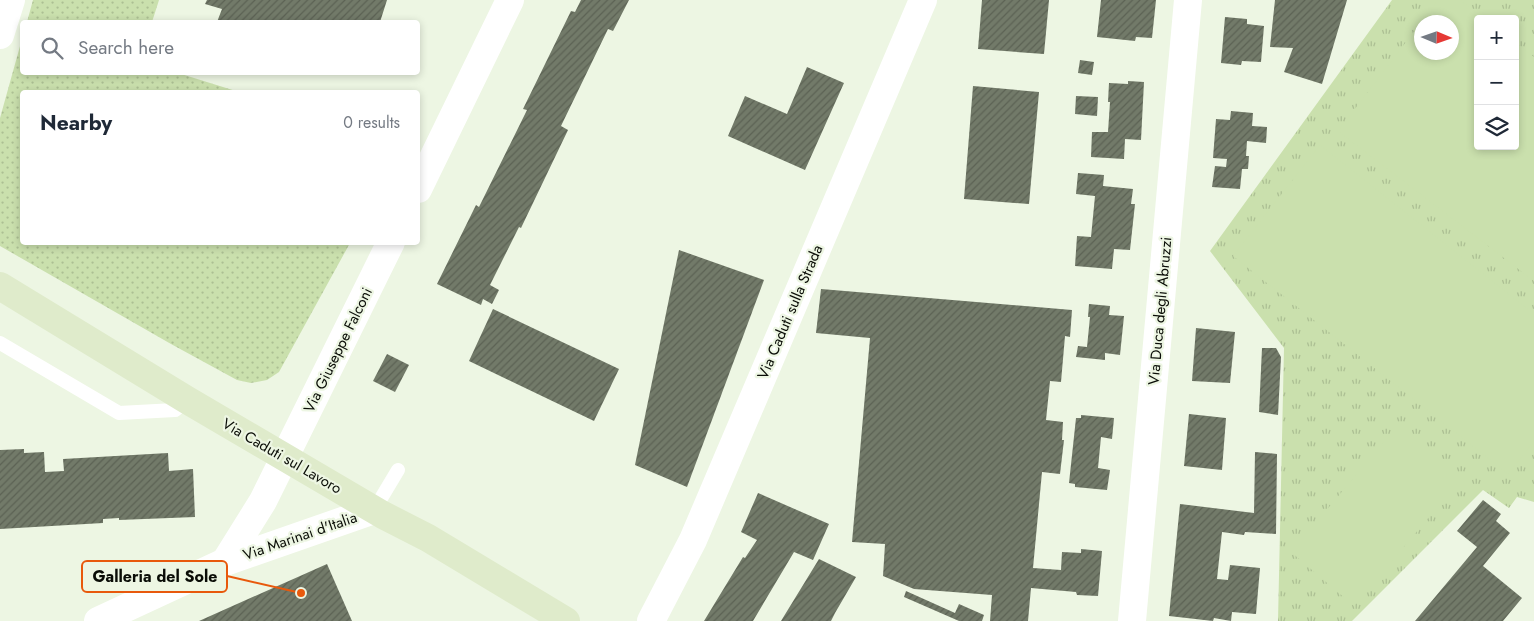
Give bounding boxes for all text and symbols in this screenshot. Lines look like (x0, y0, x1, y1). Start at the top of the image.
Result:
north arrow (1414, 15, 1459, 60)
map controls (1474, 15, 1519, 150)
button: + (1474, 15, 1519, 60)
search box (20, 20, 420, 75)
icon: search (38, 34, 66, 62)
text: Search here (78, 34, 174, 61)
button: − (1474, 60, 1519, 105)
button: layers (1474, 105, 1519, 150)
text: Nearby (40, 108, 112, 138)
text: 0 results (343, 111, 400, 134)
street label: Via Duca degli Abruzzi (1143, 236, 1177, 386)
street label: Via Caduti sulla Strada (752, 241, 828, 383)
street label: Via Giuseppe Falconi (298, 284, 378, 416)
street label: Via Caduti sul Lavoro (218, 413, 346, 499)
street label: Via Marinai d'Italia (240, 506, 360, 566)
callout: Galleria del Sole (82, 561, 227, 592)
text: Galleria del Sole (93, 565, 217, 588)

